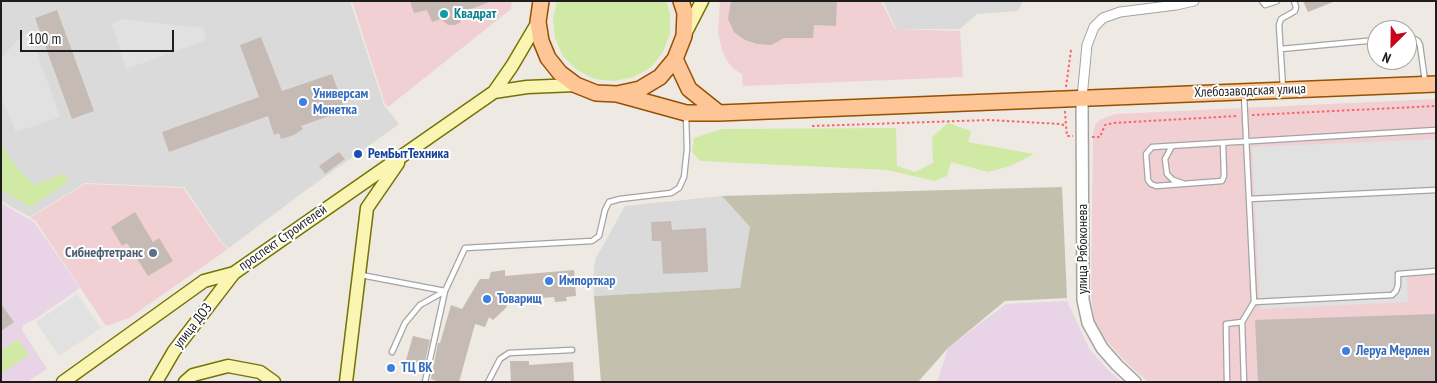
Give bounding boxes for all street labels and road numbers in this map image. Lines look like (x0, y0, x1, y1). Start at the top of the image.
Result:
street label: Хлебозаводская улица (1194, 81, 1306, 101)
street label: проспект Строителей (236, 201, 330, 275)
street label: улица Рябоконева (1075, 204, 1091, 294)
street label: улица ДОЗ (170, 300, 216, 352)

